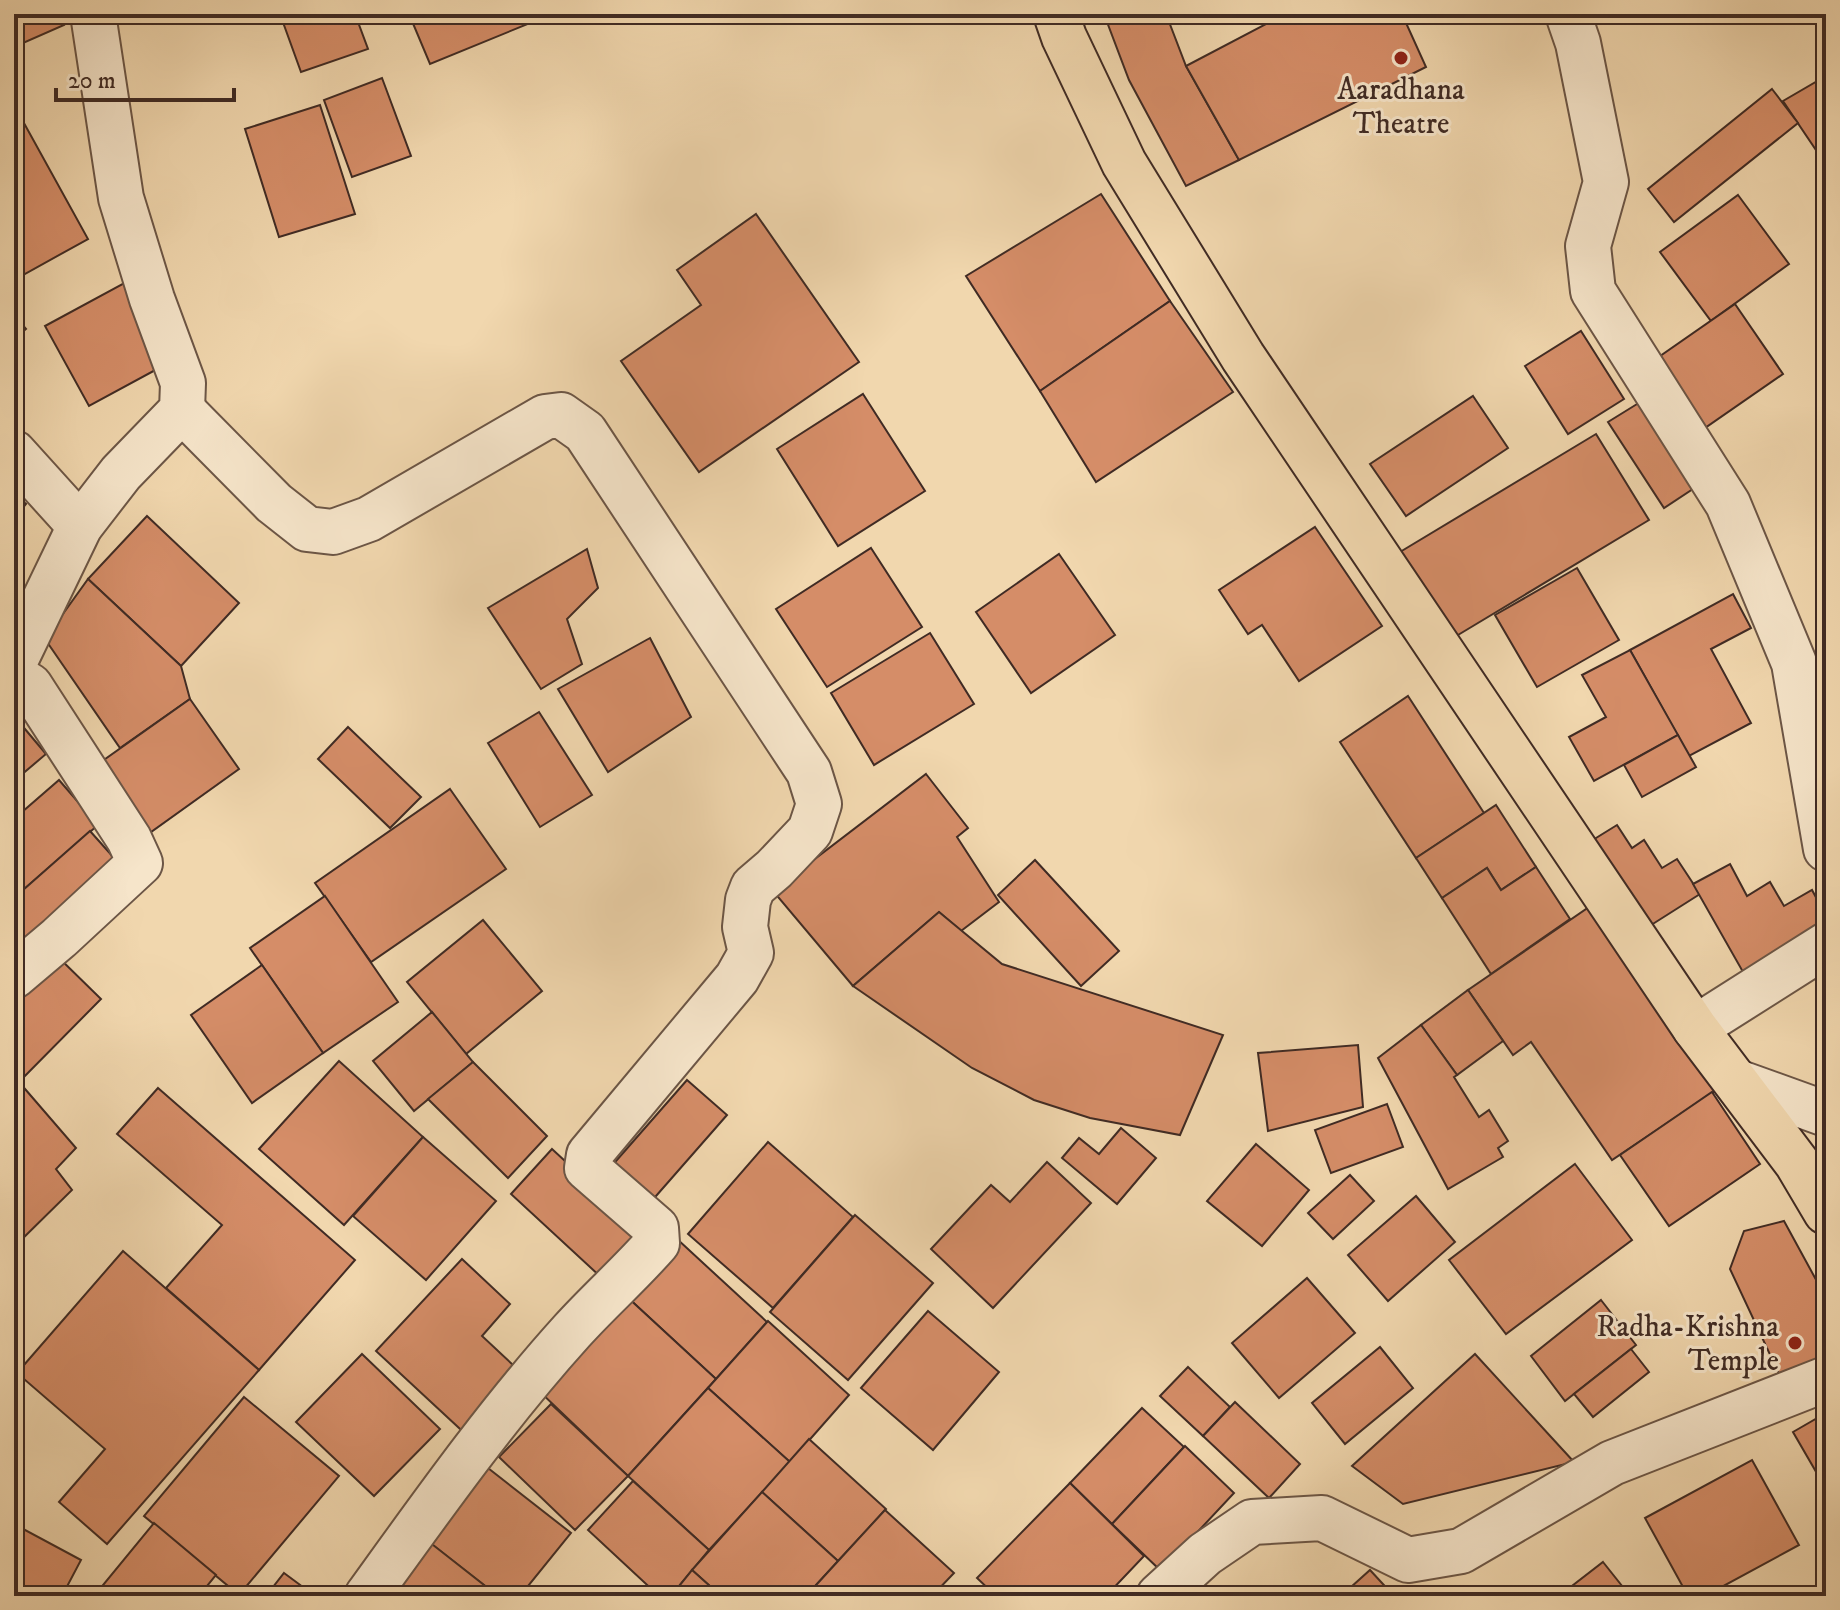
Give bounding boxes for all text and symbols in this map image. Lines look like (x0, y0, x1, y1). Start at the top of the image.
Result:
marker: Aaradhana Theatre (1392, 49, 1410, 67)
scale bar (56, 52, 234, 102)
text: 20 m (68, 66, 116, 96)
place label: Aaradhana Theatre (1337, 72, 1465, 143)
place label: Radha-Krishna Temple (1597, 1309, 1779, 1380)
marker: Radha-Krishna Temple (1786, 1334, 1804, 1352)

